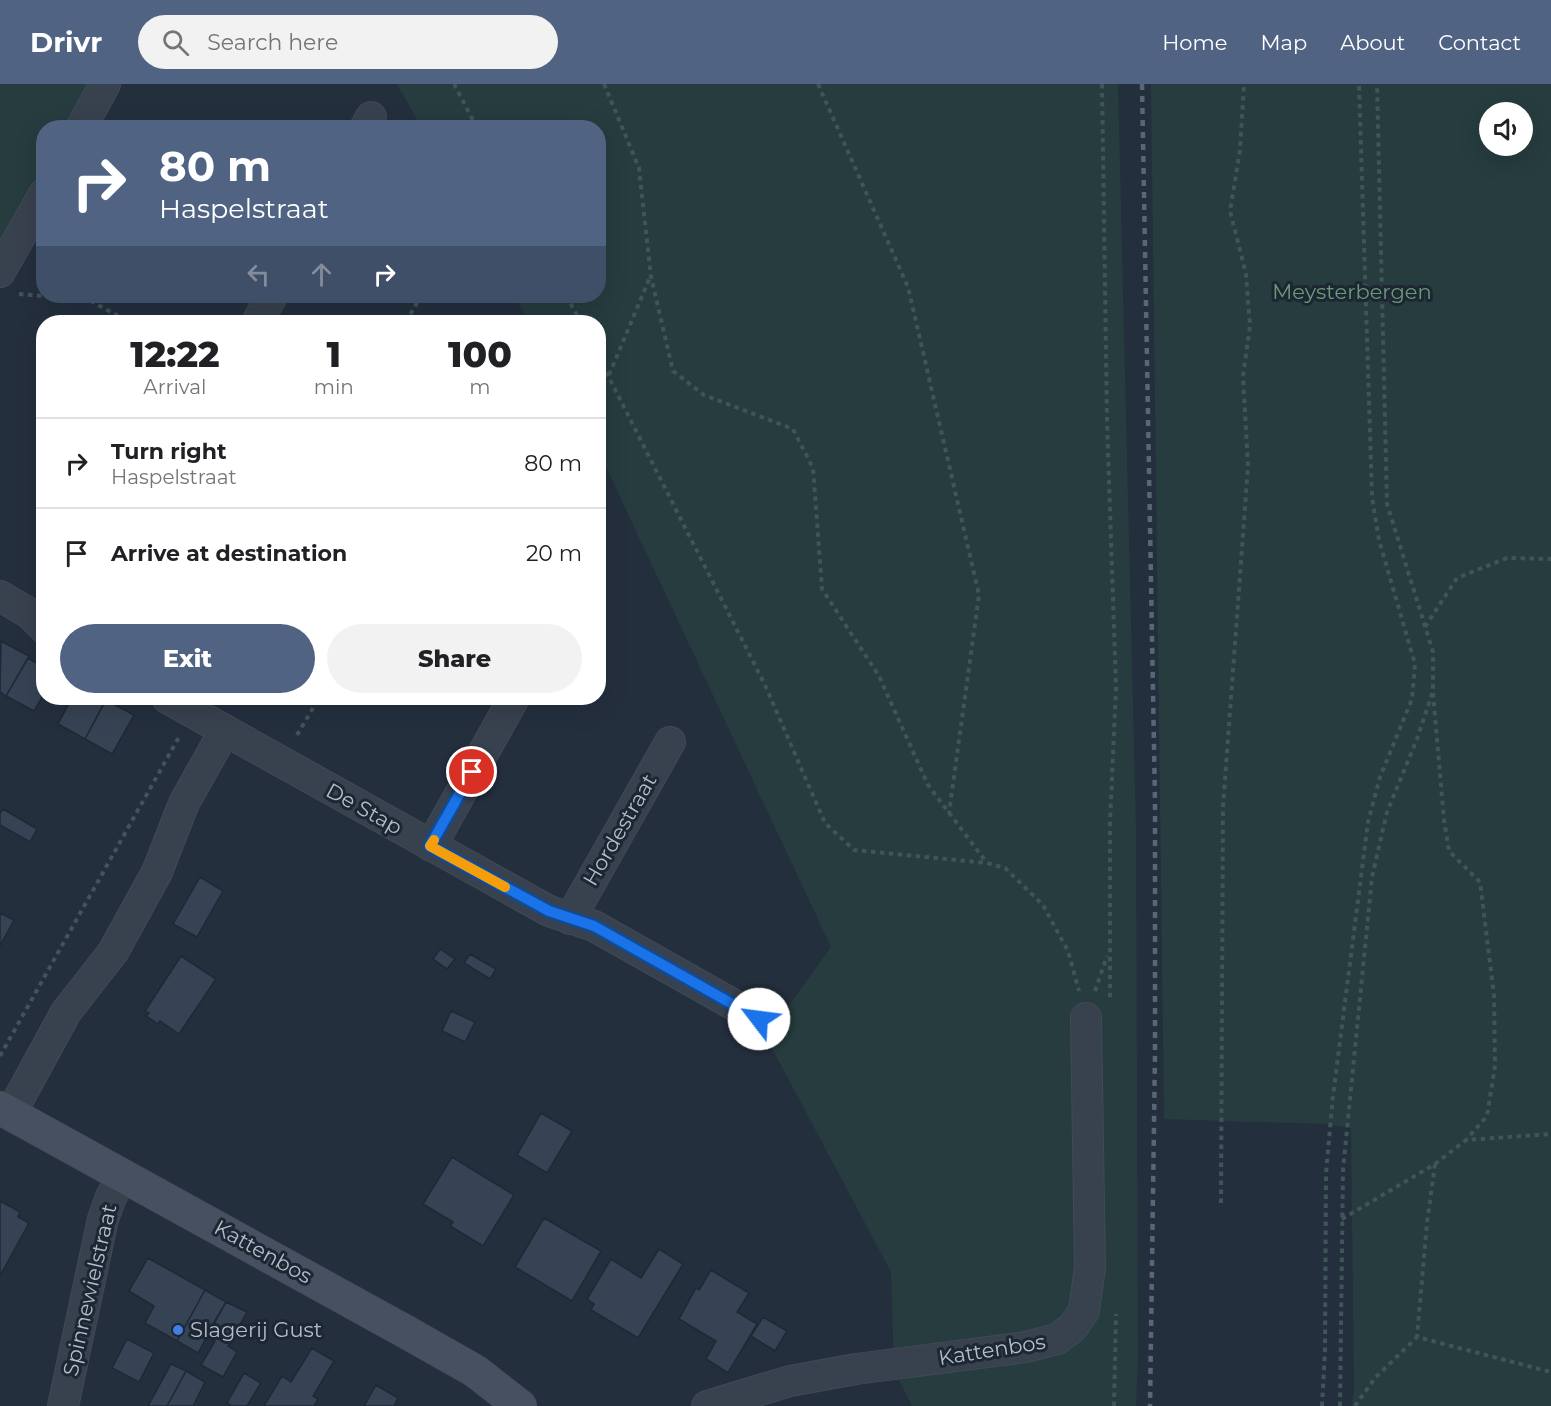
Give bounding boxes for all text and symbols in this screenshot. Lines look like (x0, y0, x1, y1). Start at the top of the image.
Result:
search box (138, 15, 558, 69)
text: Drivr (30, 25, 102, 59)
icon: search (159, 26, 192, 59)
text: Search here (207, 29, 338, 56)
text: Home (1162, 30, 1227, 55)
text: Map (1260, 30, 1307, 55)
text: About (1340, 30, 1405, 55)
text: Contact (1438, 30, 1521, 55)
map controls (1479, 102, 1533, 156)
button: sound (1479, 102, 1533, 156)
text: 80 m (159, 140, 271, 192)
icon: right (60, 144, 138, 222)
text: Haspelstraat (159, 192, 329, 225)
icon: left (242, 258, 275, 291)
icon: ahead (305, 258, 338, 291)
icon: right (368, 258, 401, 291)
park label: Meysterbergen (1272, 279, 1432, 304)
text: 12:22 (130, 332, 220, 376)
text: 1 (326, 332, 341, 376)
text: 100 (448, 332, 512, 376)
text: Arrival (143, 375, 206, 399)
text: min (314, 375, 354, 399)
text: m (469, 375, 491, 399)
text: Turn right (111, 438, 226, 465)
icon: right (60, 447, 93, 480)
text: 80 m (524, 450, 582, 477)
text: Haspelstraat (111, 465, 237, 489)
icon: arrive (60, 537, 93, 570)
text: Arrive at destination (111, 540, 347, 567)
text: 20 m (526, 540, 582, 567)
button: Exit (60, 624, 315, 693)
button: Share (327, 624, 582, 693)
pin (446, 746, 497, 797)
icon: arrive (455, 755, 488, 788)
street label: Hordestraat (577, 769, 662, 890)
street label: De Stap (322, 777, 407, 840)
position arrow (727, 987, 791, 1051)
street label: Spinnewielstraat (58, 1201, 121, 1378)
street label: Kattenbos (210, 1214, 317, 1289)
place label: Slagerij Gust (190, 1317, 322, 1342)
marker: Slagerij Gust (171, 1323, 185, 1337)
street label: Kattenbos (937, 1329, 1047, 1370)

